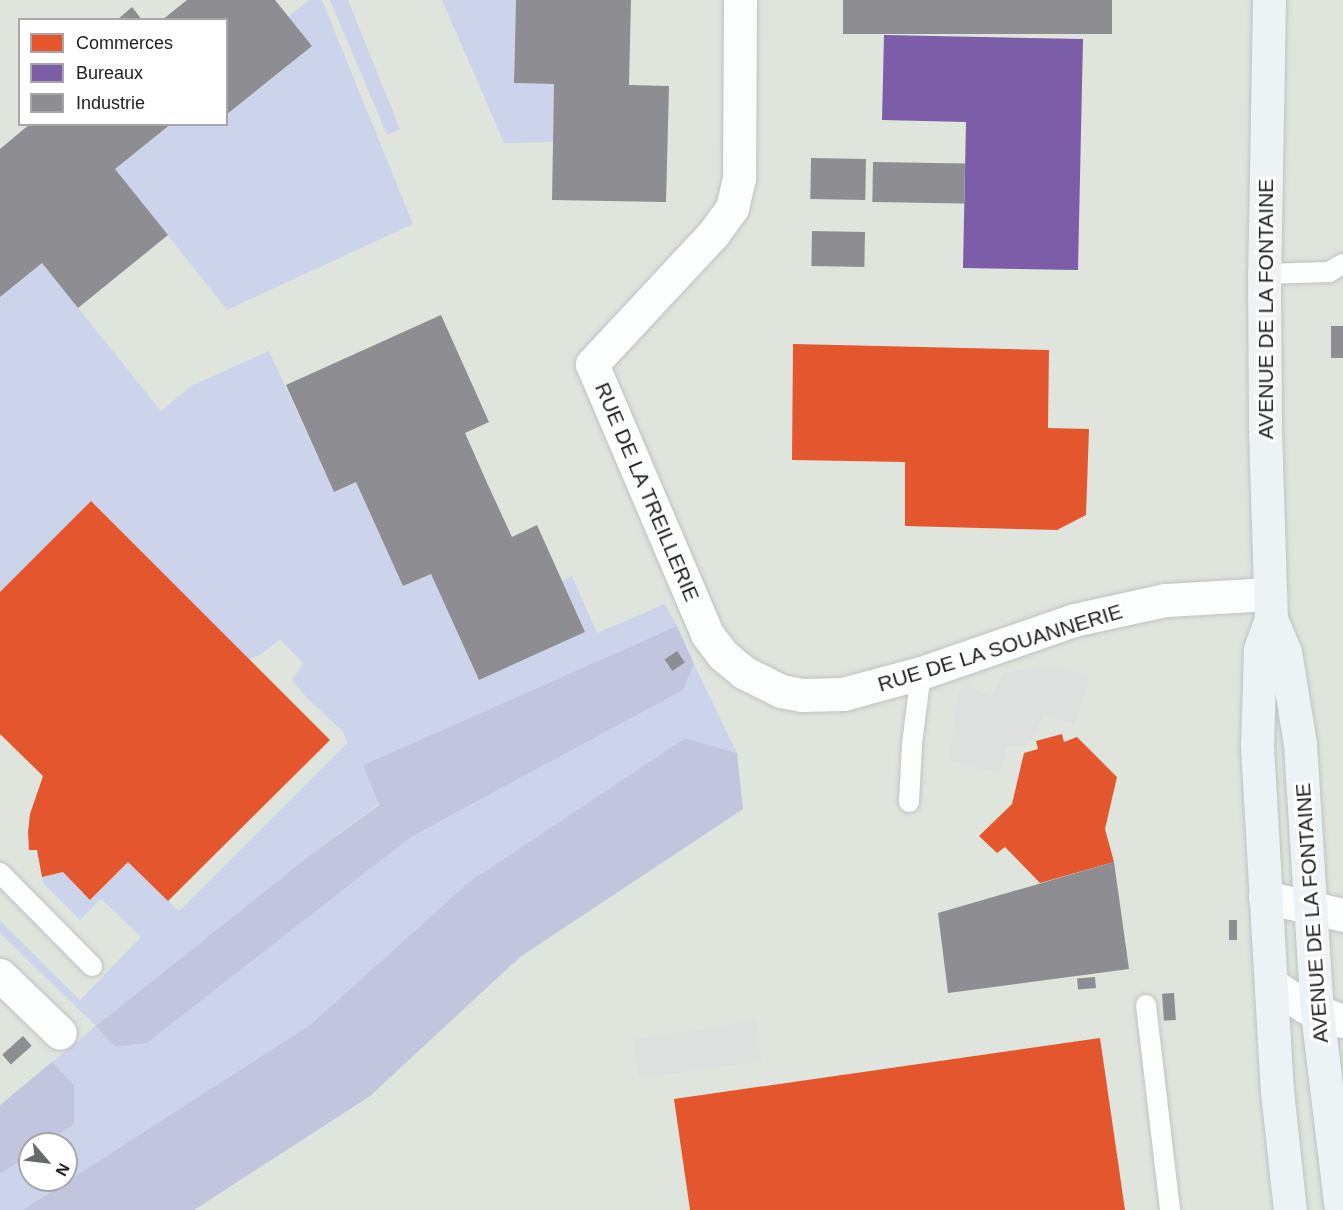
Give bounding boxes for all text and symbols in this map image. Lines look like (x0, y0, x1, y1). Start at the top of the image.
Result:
legend (18, 18, 228, 126)
text: Commerces (76, 33, 173, 53)
text: Bureaux (76, 63, 143, 83)
text: Industrie (76, 93, 145, 113)
street label: AVENUE DE LA FONTAINE (1253, 178, 1279, 440)
street label: RUE DE LA TREILLERIE (589, 378, 705, 606)
street label: RUE DE LA SOUANNERIE (874, 599, 1126, 697)
street label: AVENUE DE LA FONTAINE (1290, 782, 1334, 1044)
north arrow (18, 1132, 78, 1192)
text: N (52, 1161, 73, 1179)

